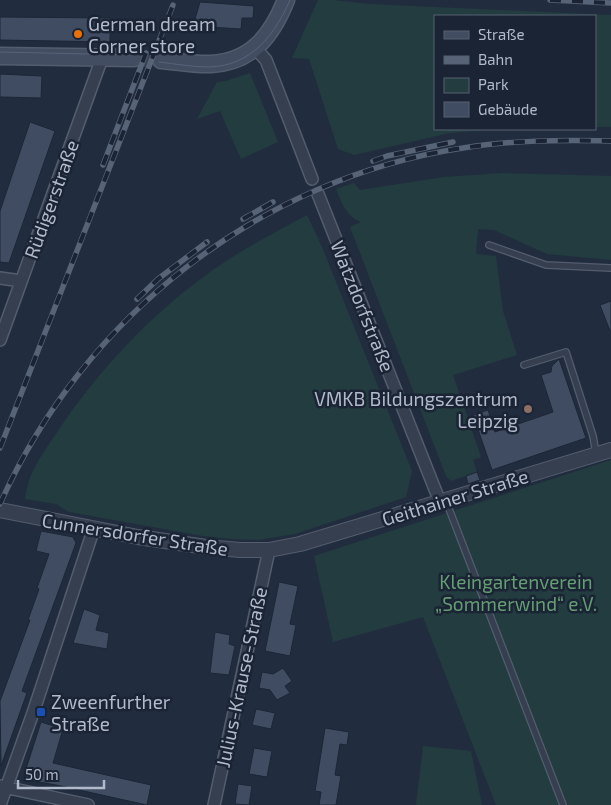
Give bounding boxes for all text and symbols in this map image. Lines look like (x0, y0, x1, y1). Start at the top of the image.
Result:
place label: German dream Corner store (88, 12, 216, 57)
legend (434, 15, 596, 130)
text: Straße (478, 25, 524, 43)
marker: German dream Corner store (72, 28, 84, 40)
text: Bahn (478, 50, 513, 68)
text: Park (478, 75, 509, 93)
text: Gebäude (478, 100, 537, 118)
street label: Rüdigerstraße (19, 137, 83, 261)
street label: Watzdorfstraße (326, 237, 400, 375)
place label: VMKB Bildungszentrum Leipzig (314, 387, 518, 432)
marker: VMKB Bildungszentrum Leipzig (522, 403, 534, 415)
street label: Geithainer Straße (379, 464, 531, 530)
street label: Cunnersdorfer Straße (40, 508, 230, 560)
park label: Kleingartenverein „Sommerwind“ e.V. (435, 570, 597, 615)
street label: Julius-Krause-Straße (211, 585, 271, 769)
place label: Zweenfurther Straße (51, 690, 171, 735)
marker: Zweenfurther Straße (35, 706, 47, 718)
scale bar (18, 758, 104, 790)
text: 50 m (25, 765, 59, 783)

